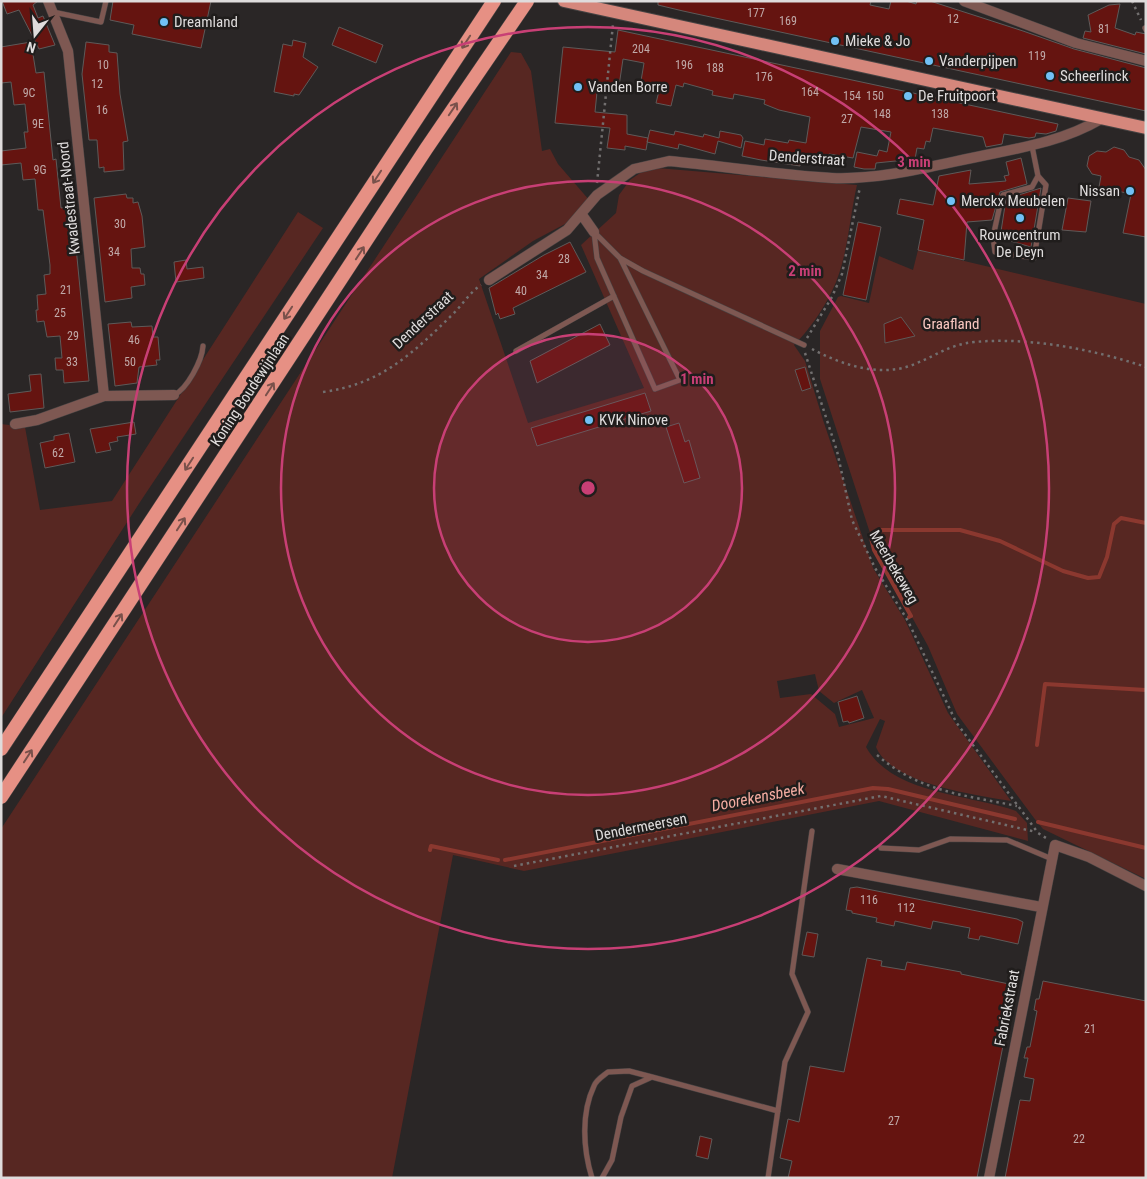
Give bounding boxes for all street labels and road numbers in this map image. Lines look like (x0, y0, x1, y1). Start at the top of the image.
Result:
street label: Kwadestraat-Noord (54, 141, 84, 255)
street label: Denderstraat (768, 146, 846, 170)
street label: Denderstraat (389, 287, 457, 353)
street label: Koning Boudewijnlaan (207, 330, 293, 450)
street label: Meerbekeweg (866, 527, 922, 607)
street label: Dendermeersen (594, 809, 688, 845)
street label: Fabriekstraat (991, 968, 1023, 1048)

